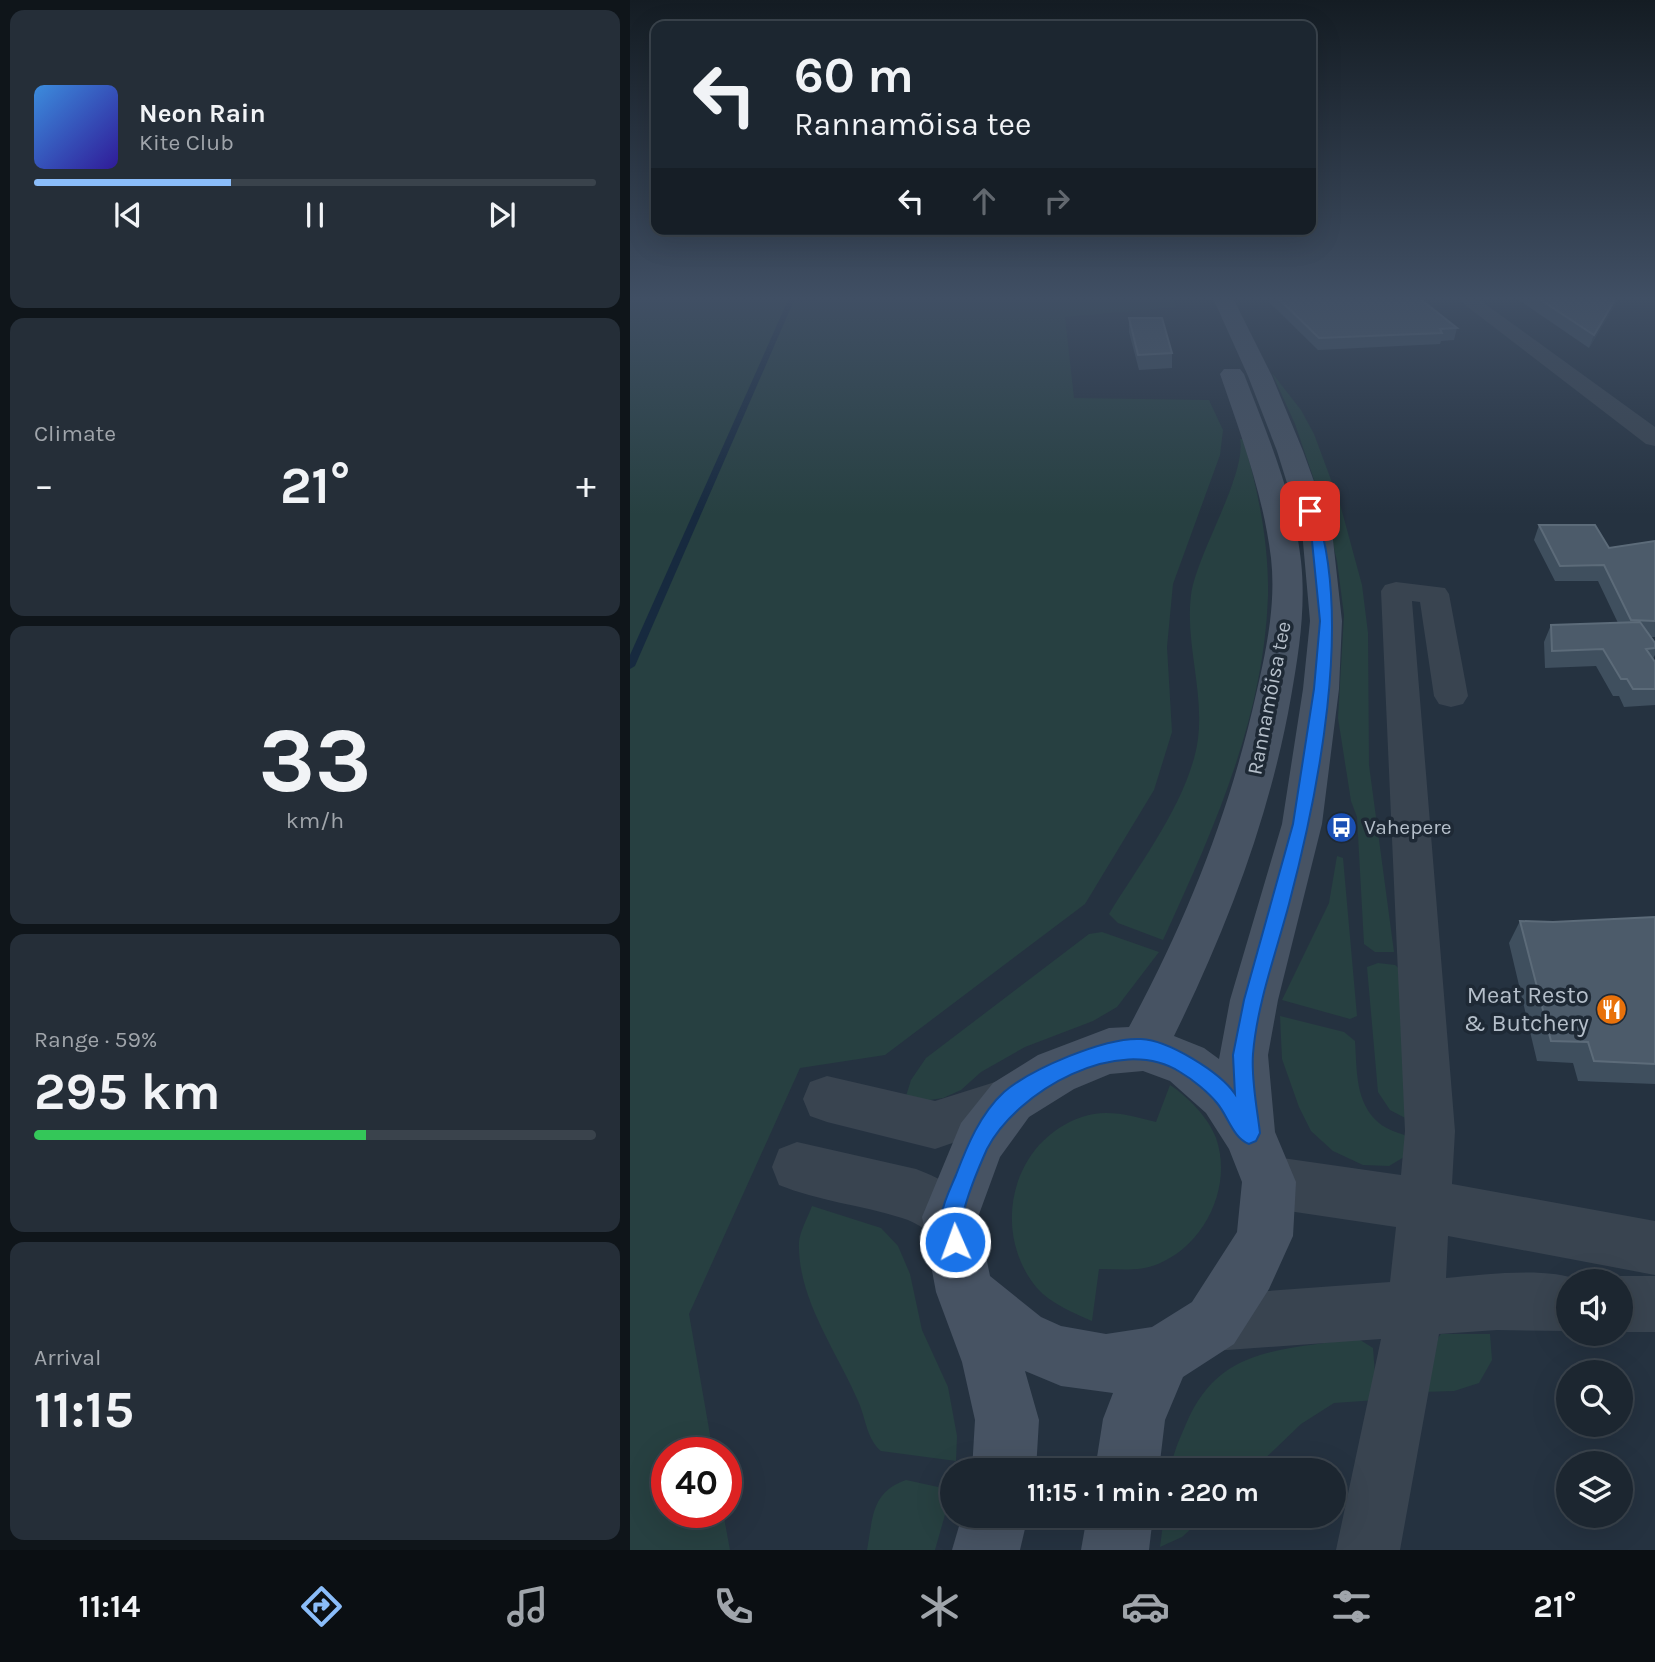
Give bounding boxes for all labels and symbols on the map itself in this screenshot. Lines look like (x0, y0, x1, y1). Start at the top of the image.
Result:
pin (1280, 481, 1340, 541)
street label: Rannamõisa tee (1242, 619, 1296, 777)
bus stop icon: Vahepere (1324, 810, 1358, 844)
place label: Vahepere (1364, 815, 1452, 839)
place label: Meat Resto & Butchery (1464, 981, 1589, 1037)
restaurant icon: Meat Resto & Butchery (1595, 992, 1629, 1026)
position arrow (918, 1205, 992, 1279)
speed limit sign: 40 (651, 1437, 742, 1528)

